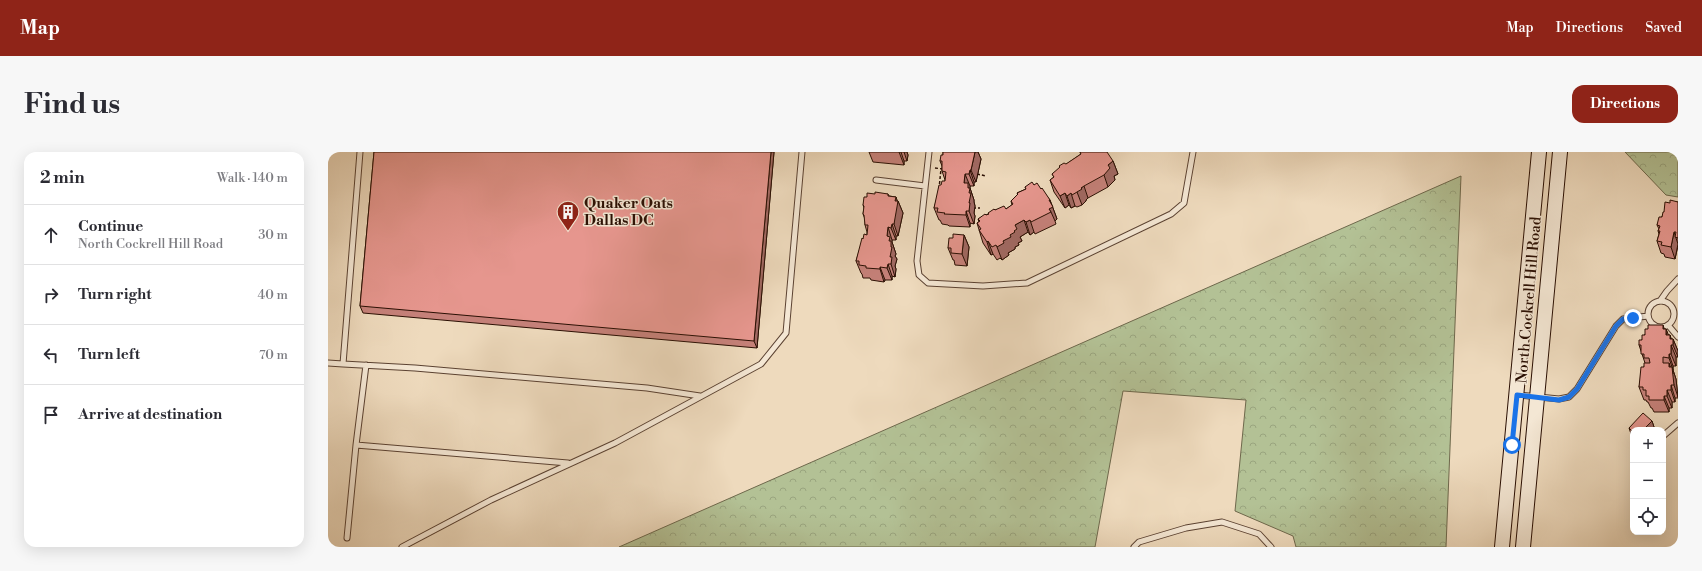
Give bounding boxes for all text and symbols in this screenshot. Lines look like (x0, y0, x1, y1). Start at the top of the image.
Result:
text: Map (20, 16, 60, 40)
text: Map (1506, 19, 1534, 37)
text: Directions (1556, 19, 1623, 37)
text: Saved (1645, 19, 1682, 37)
button: Directions (1572, 85, 1678, 123)
text: Find us (24, 87, 120, 122)
text: 2 min (40, 167, 85, 189)
text: Walk · 140 m (217, 170, 288, 186)
place label: Quaker Oats Dallas DC (584, 194, 673, 230)
building icon: Quaker Oats Dallas DC (555, 199, 581, 232)
street label: North Cockrell Hill Road (1512, 215, 1546, 384)
text: Continue (78, 217, 143, 236)
icon: ahead (40, 224, 62, 246)
text: 30 m (258, 227, 288, 243)
text: North Cockrell Hill Road (78, 236, 223, 252)
icon: right (40, 284, 62, 306)
text: Turn right (78, 285, 152, 304)
text: 40 m (258, 287, 288, 303)
route end (1624, 309, 1642, 327)
icon: left (40, 344, 62, 366)
text: Turn left (78, 345, 140, 364)
text: 70 m (259, 347, 288, 363)
icon: arrive (40, 404, 62, 426)
text: Arrive at destination (78, 405, 222, 424)
map controls (1630, 427, 1666, 535)
button: + (1630, 427, 1666, 463)
route start (1503, 436, 1521, 454)
button: − (1630, 463, 1666, 499)
button: locate (1630, 499, 1666, 535)

